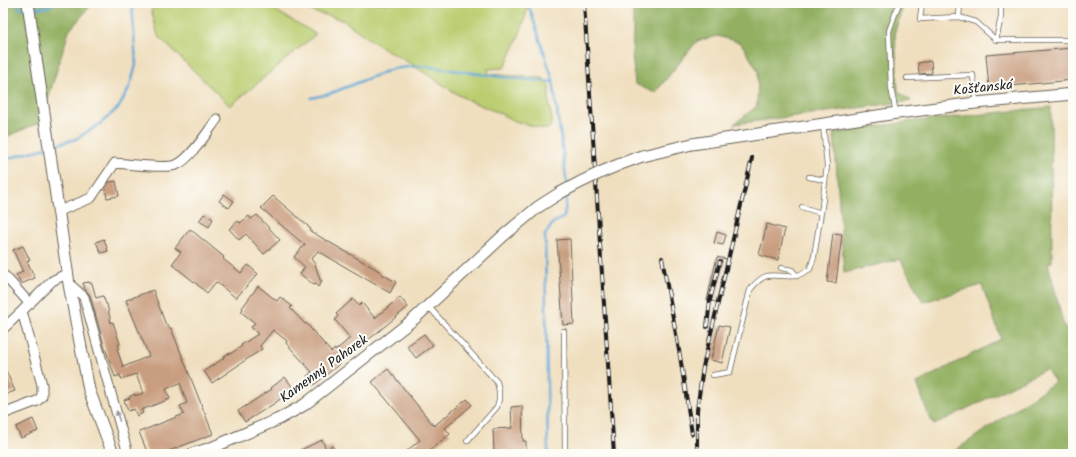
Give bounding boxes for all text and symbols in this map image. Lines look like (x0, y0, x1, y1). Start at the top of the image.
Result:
street label: Košťanská (952, 74, 1015, 102)
street label: Kamenný Pahorek (275, 329, 373, 409)
one-way arrow (115, 410, 121, 422)

